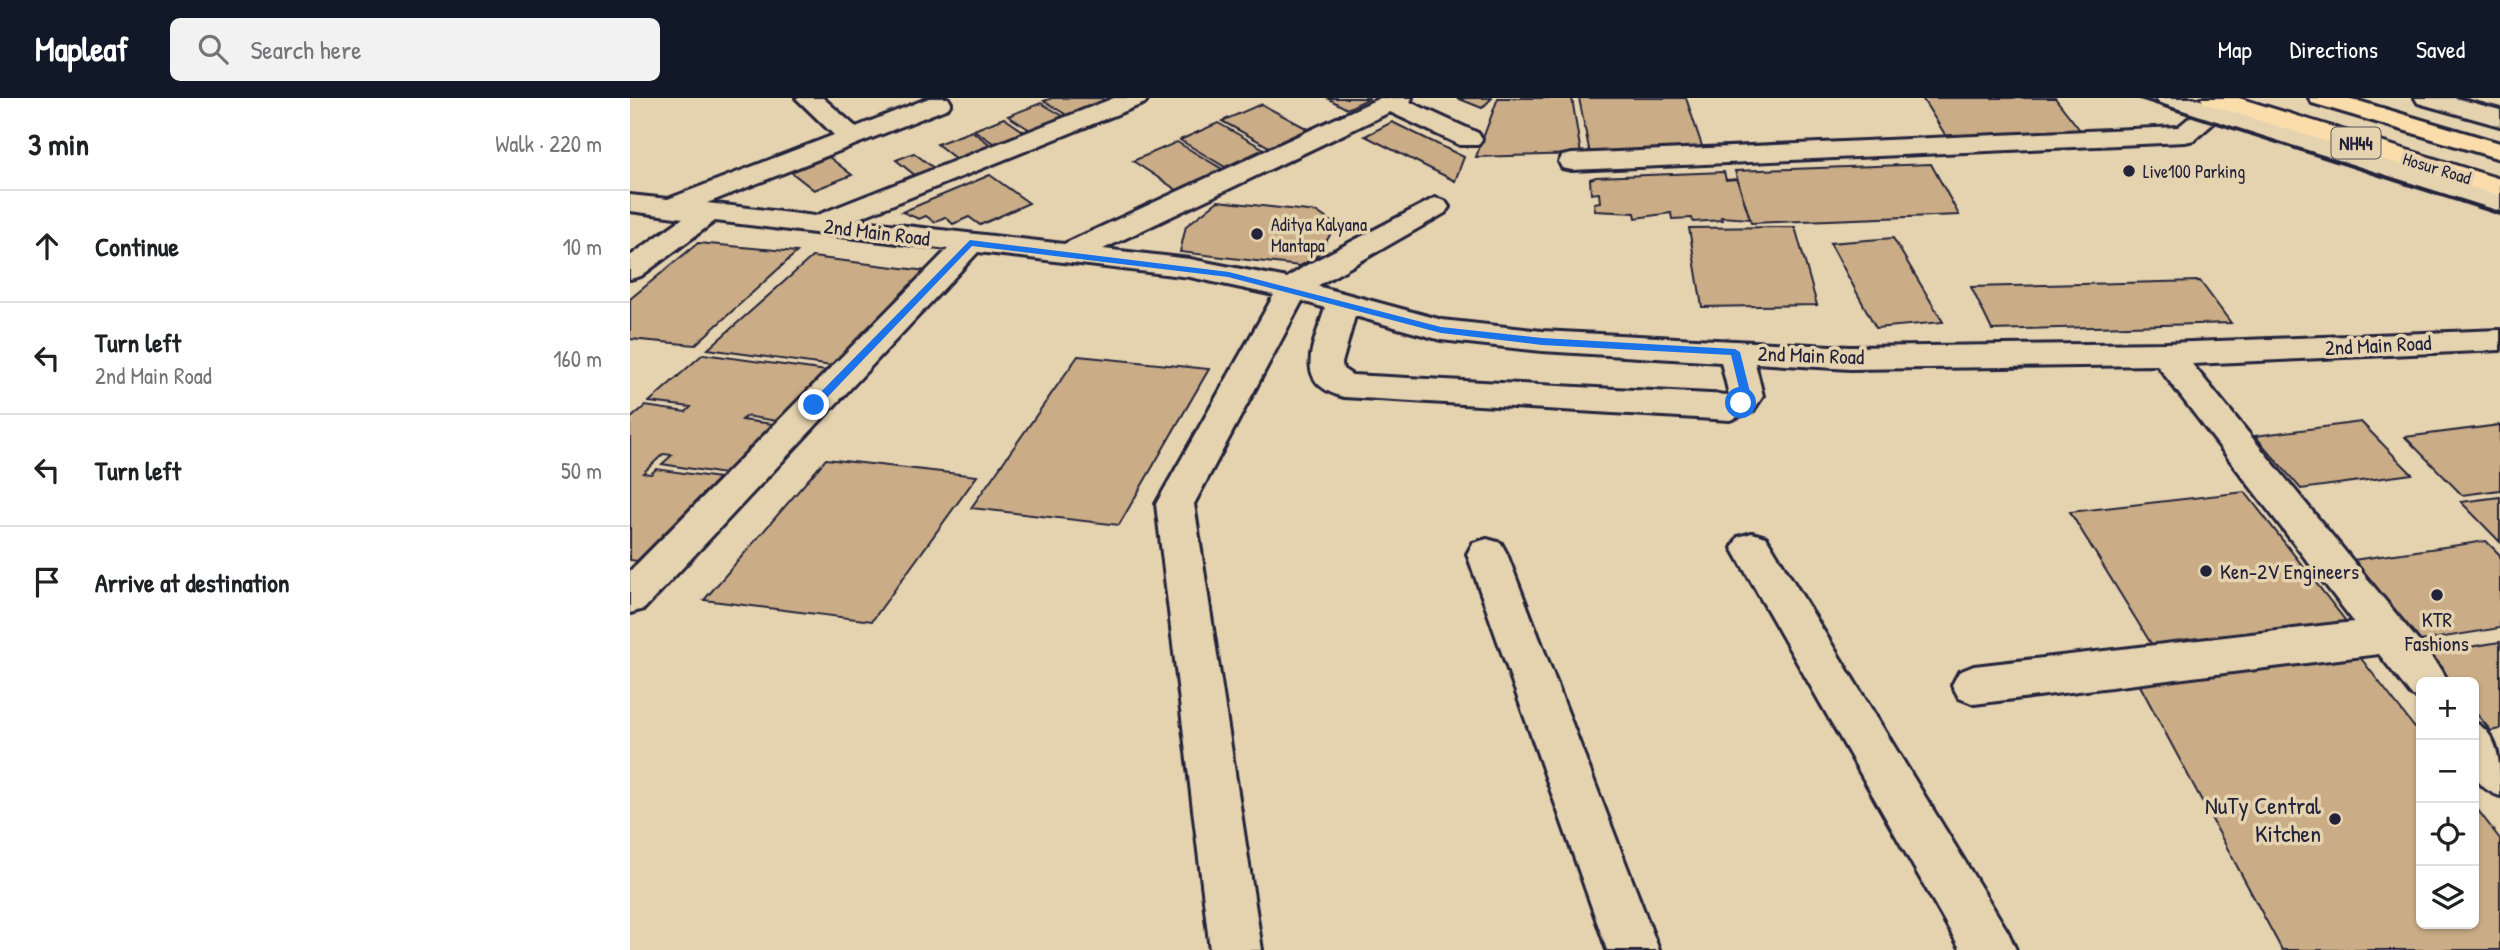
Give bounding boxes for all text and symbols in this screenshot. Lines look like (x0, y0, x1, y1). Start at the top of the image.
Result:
search box (170, 18, 660, 81)
text: Mapleaf (35, 27, 128, 71)
icon: search (194, 30, 232, 68)
text: Search here (250, 32, 362, 67)
text: Map (2218, 33, 2252, 65)
text: Directions (2290, 33, 2378, 65)
text: Saved (2416, 33, 2465, 65)
text: 3 min (28, 124, 89, 164)
text: Walk · 220 m (495, 128, 602, 159)
road number: NH44 (2332, 128, 2380, 158)
street label: Hosur Road (2400, 146, 2474, 190)
place label: Live100 Parking (2143, 159, 2245, 184)
marker: Live100 Parking (2121, 163, 2137, 179)
street label: 2nd Main Road (822, 211, 932, 253)
place label: Aditya Kalyana Mantapa (1271, 212, 1367, 258)
marker: Aditya Kalyana Mantapa (1249, 226, 1265, 242)
icon: ahead (28, 227, 66, 265)
text: Continue (95, 229, 179, 264)
text: 10 m (562, 231, 602, 262)
text: Turn left (95, 325, 181, 360)
street label: 2nd Main Road (2324, 328, 2432, 362)
icon: left (28, 339, 66, 377)
street label: 2nd Main Road (1757, 339, 1865, 371)
text: 160 m (553, 343, 602, 374)
text: 2nd Main Road (95, 360, 212, 391)
route start (1725, 387, 1756, 418)
route end (798, 389, 829, 420)
icon: left (28, 451, 66, 489)
text: Turn left (95, 453, 181, 488)
text: 50 m (561, 455, 602, 486)
place label: Ken-2V Engineers (2220, 557, 2359, 586)
icon: arrive (28, 563, 66, 601)
marker: Ken-2V Engineers (2198, 563, 2214, 579)
text: Arrive at destination (95, 565, 290, 600)
marker: KTR Fashions (2429, 587, 2445, 603)
place label: KTR Fashions (2404, 605, 2469, 658)
map controls (2416, 677, 2479, 929)
button: + (2416, 677, 2479, 740)
button: − (2416, 740, 2479, 803)
place label: NuTy Central Kitchen (2205, 789, 2322, 849)
button: locate (2416, 803, 2479, 866)
marker: NuTy Central Kitchen (2327, 811, 2343, 827)
button: layers (2416, 866, 2479, 929)

